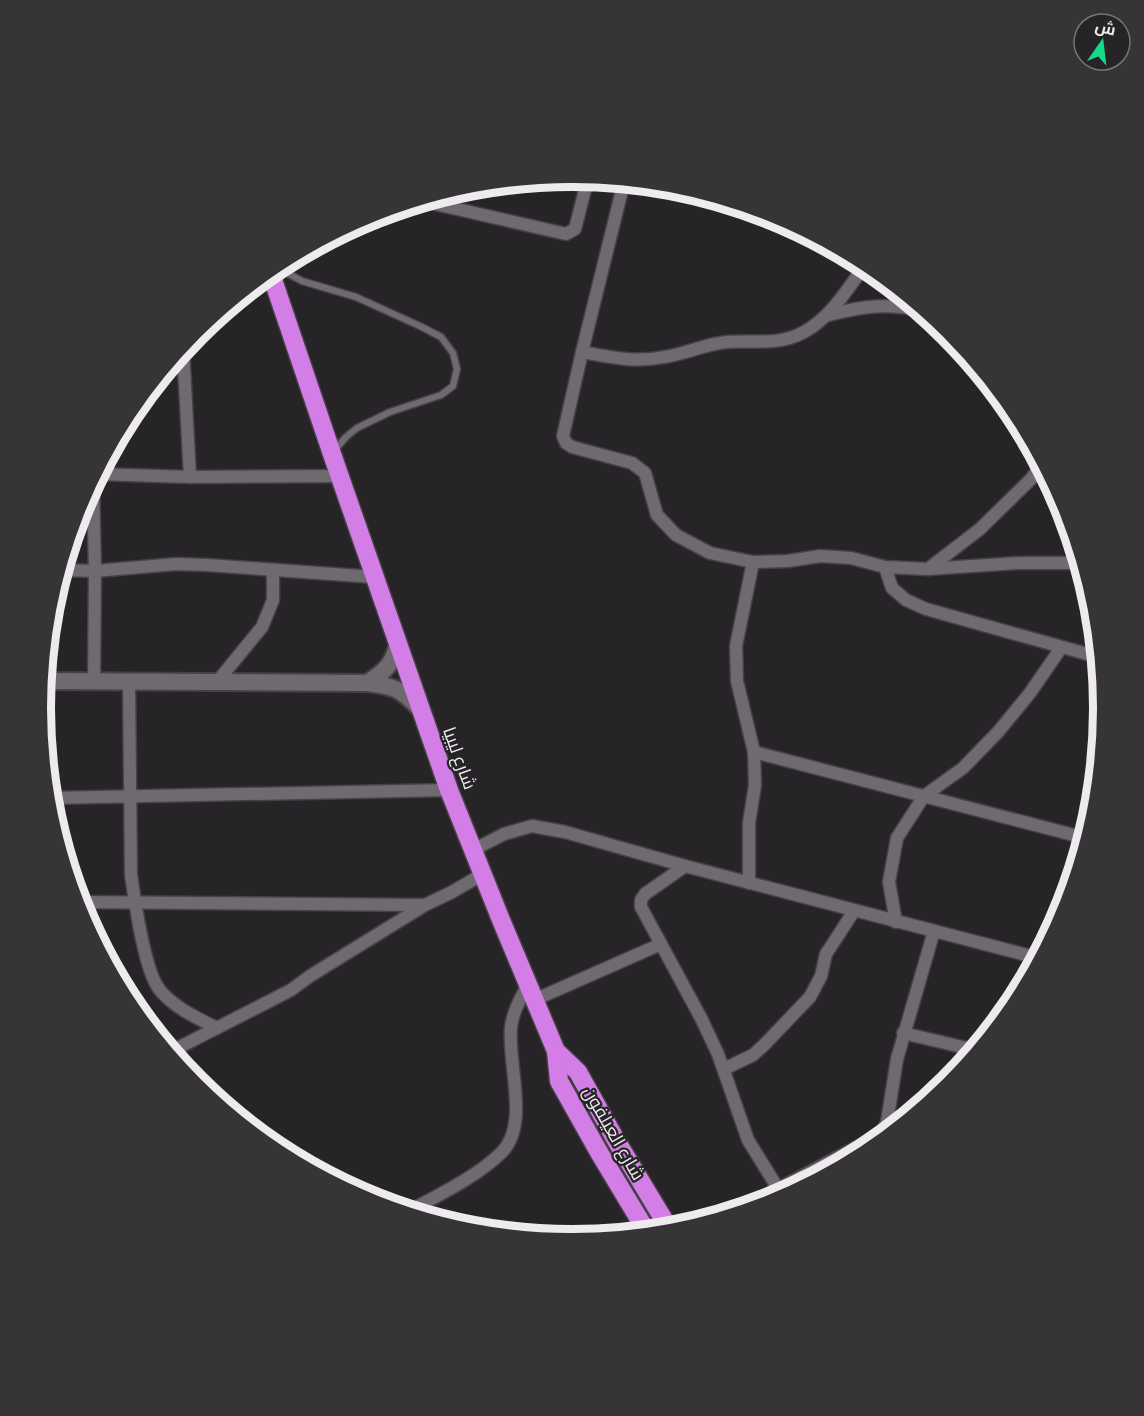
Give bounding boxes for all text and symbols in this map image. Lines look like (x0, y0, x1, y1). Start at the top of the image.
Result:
north arrow (1072, 12, 1132, 72)
text: ش (1093, 15, 1118, 40)
street label: شارع ليبيا (437, 724, 482, 793)
street label: شارع العيلفون (577, 1082, 650, 1185)

